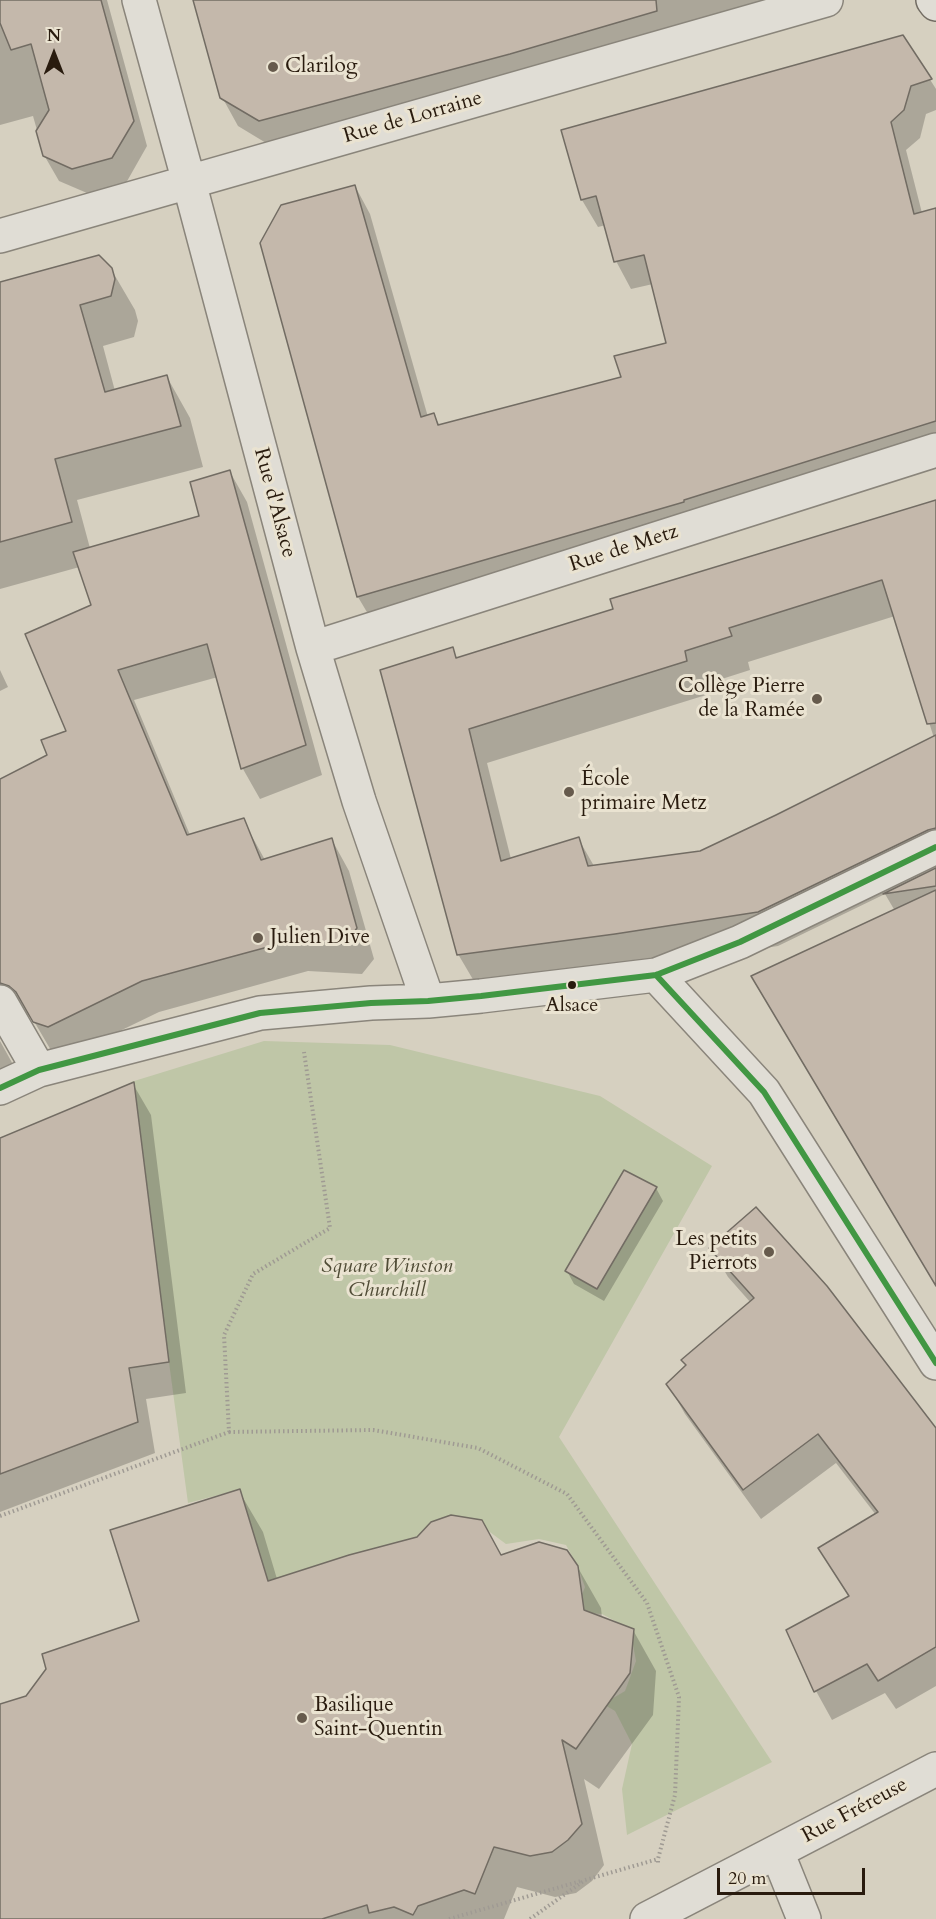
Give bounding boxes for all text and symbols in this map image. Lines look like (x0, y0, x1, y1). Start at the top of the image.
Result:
north arrow (24, 24, 84, 84)
text: N (47, 25, 61, 47)
place label: Clarilog (285, 54, 358, 80)
marker: Clarilog (266, 60, 280, 74)
street label: Rue de Lorraine (341, 86, 485, 150)
street label: Rue d'Alsace (247, 445, 301, 561)
street label: Rue de Metz (566, 520, 682, 578)
place label: Collège Pierre de la Ramée (678, 674, 805, 724)
marker: Collège Pierre de la Ramée (810, 692, 824, 706)
place label: École primaire Metz (581, 767, 707, 817)
marker: École primaire Metz (562, 785, 576, 799)
place label: Julien Dive (270, 925, 370, 951)
marker: Julien Dive (251, 931, 265, 945)
marker: Alsace (566, 979, 578, 991)
place label: Alsace (546, 994, 598, 1018)
place label: Les petits Pierrots (675, 1227, 757, 1277)
marker: Les petits Pierrots (762, 1245, 776, 1259)
park label: Square Winston Churchill (321, 1254, 453, 1304)
place label: Basilique Saint-Quentin (314, 1693, 443, 1743)
marker: Basilique Saint-Quentin (295, 1711, 309, 1725)
street label: Rue Fréreuse (798, 1773, 912, 1849)
scale bar (720, 1856, 868, 1894)
text: 20 m (728, 1866, 767, 1891)

